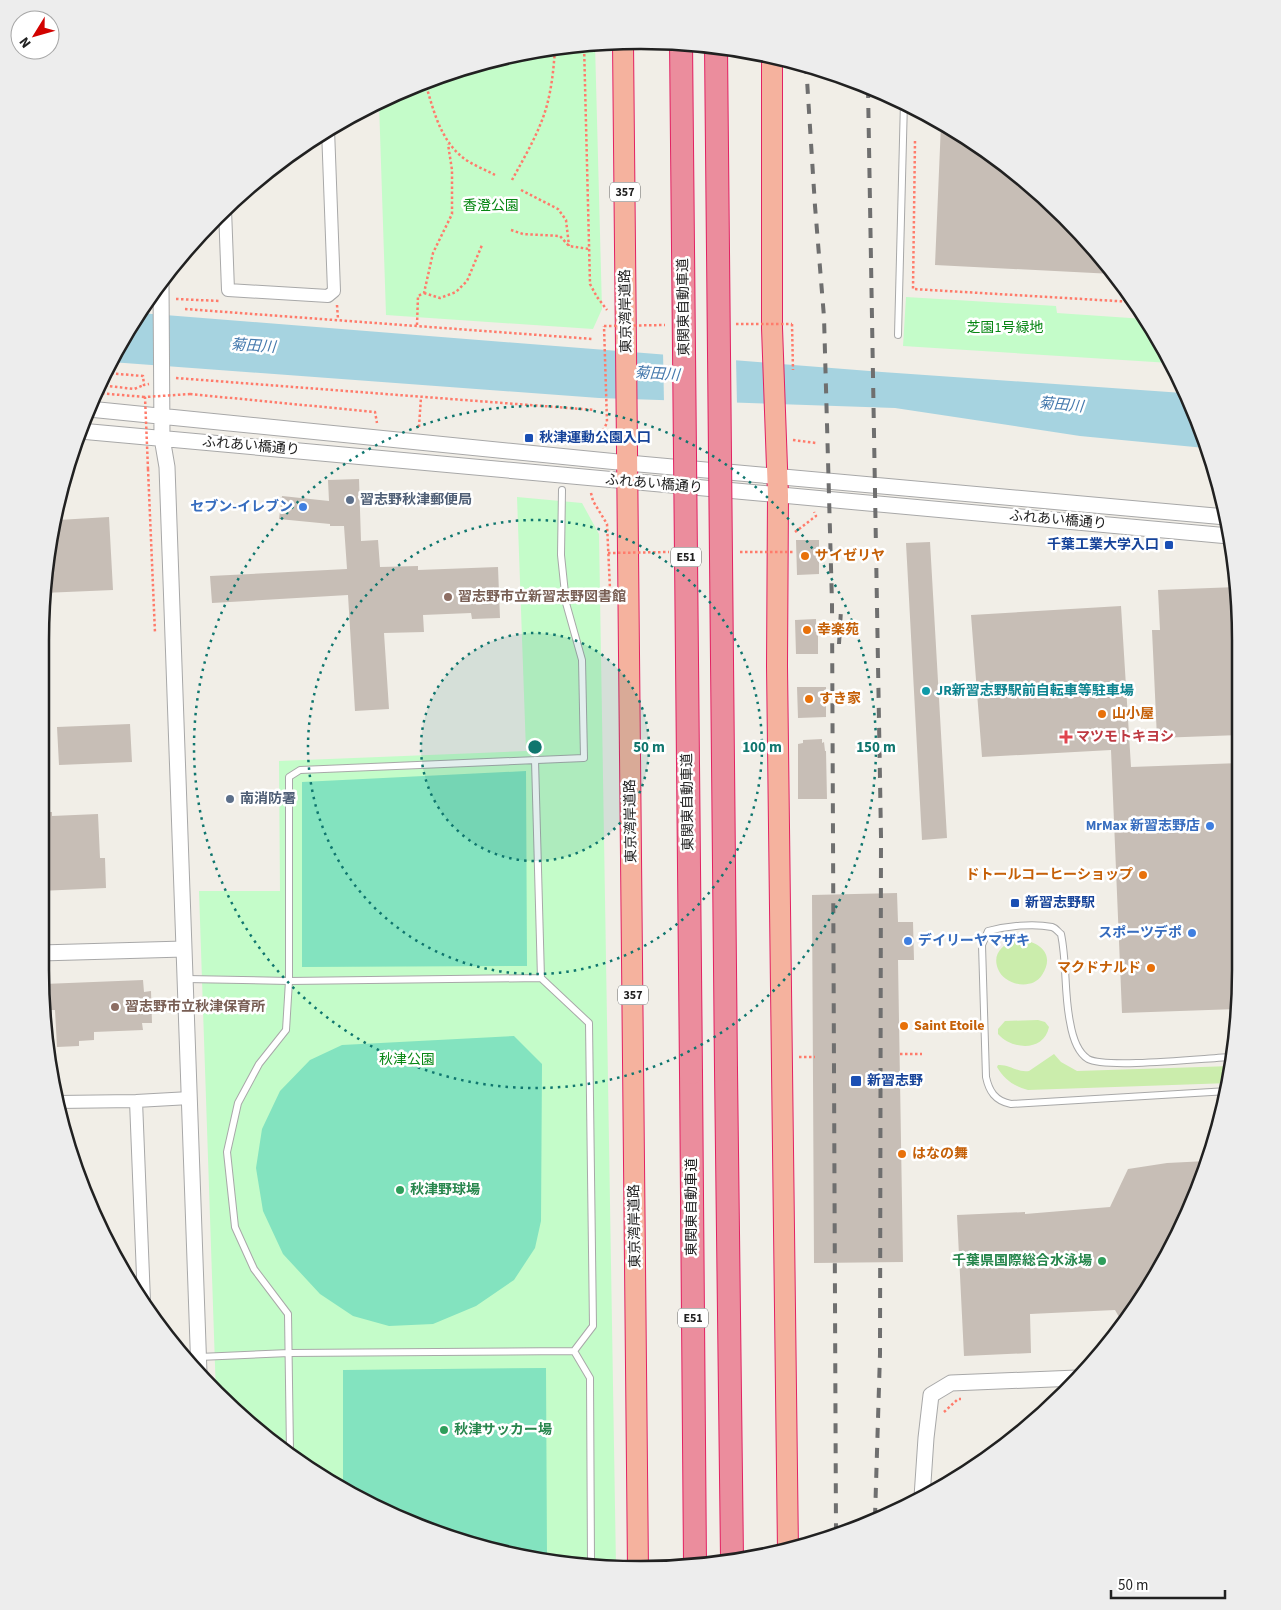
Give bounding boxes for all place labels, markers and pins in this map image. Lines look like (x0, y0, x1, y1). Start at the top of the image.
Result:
place label: 秋津運動公園入口 (539, 428, 651, 448)
marker: 秋津運動公園入口 (523, 432, 535, 444)
place label: 習志野秋津郵便局 (360, 490, 472, 510)
marker: 習志野秋津郵便局 (344, 494, 356, 506)
place label: セブン-イレブン (190, 497, 293, 517)
marker: セブン-イレブン (297, 501, 309, 513)
place label: 千葉工業大学入口 (1047, 535, 1159, 555)
marker: 千葉工業大学入口 (1163, 539, 1175, 551)
place label: サイゼリヤ (815, 546, 885, 566)
marker: サイゼリヤ (799, 550, 811, 562)
place label: 習志野市立新習志野図書館 (458, 587, 626, 607)
marker: 習志野市立新習志野図書館 (442, 591, 454, 603)
place label: 幸楽苑 (817, 620, 859, 640)
marker: 幸楽苑 (801, 624, 813, 636)
place label: JR新習志野駅前自転車等駐車場 (936, 681, 1134, 701)
marker: JR新習志野駅前自転車等駐車場 (920, 685, 932, 697)
place label: すき家 (819, 689, 861, 709)
marker: すき家 (803, 693, 815, 705)
place label: 山小屋 (1112, 704, 1154, 724)
marker: 山小屋 (1096, 708, 1108, 720)
place label: マツモトキヨシ (1076, 727, 1174, 747)
marker: マツモトキヨシ (1060, 731, 1072, 743)
centre of rings (526, 738, 544, 756)
place label: 南消防署 (240, 789, 296, 809)
marker: 南消防署 (224, 793, 236, 805)
place label: MrMax 新習志野店 (1086, 816, 1200, 836)
marker: MrMax 新習志野店 (1204, 820, 1216, 832)
place label: ドトールコーヒーショップ (966, 865, 1133, 885)
marker: ドトールコーヒーショップ (1137, 869, 1149, 881)
place label: 新習志野駅 (1025, 893, 1095, 913)
marker: 新習志野駅 (1009, 897, 1021, 909)
place label: スポーツデポ (1098, 923, 1182, 943)
marker: スポーツデポ (1186, 927, 1198, 939)
place label: デイリーヤマザキ (918, 931, 1030, 951)
marker: デイリーヤマザキ (902, 935, 914, 947)
place label: マクドナルド (1057, 958, 1141, 978)
marker: マクドナルド (1145, 962, 1157, 974)
place label: 習志野市立秋津保育所 (125, 997, 265, 1017)
marker: 習志野市立秋津保育所 (109, 1001, 121, 1013)
place label: Saint Etoile (914, 1016, 984, 1036)
marker: Saint Etoile (898, 1020, 910, 1032)
place label: 新習志野 (867, 1071, 923, 1091)
marker: 新習志野 (849, 1074, 863, 1088)
place label: はなの舞 (912, 1144, 968, 1164)
marker: はなの舞 (896, 1148, 908, 1160)
place label: 秋津野球場 (410, 1180, 480, 1200)
marker: 秋津野球場 (394, 1184, 406, 1196)
place label: 千葉県国際総合水泳場 (952, 1251, 1092, 1271)
marker: 千葉県国際総合水泳場 (1096, 1255, 1108, 1267)
place label: 秋津サッカー場 (454, 1420, 552, 1440)
marker: 秋津サッカー場 (438, 1424, 450, 1436)

